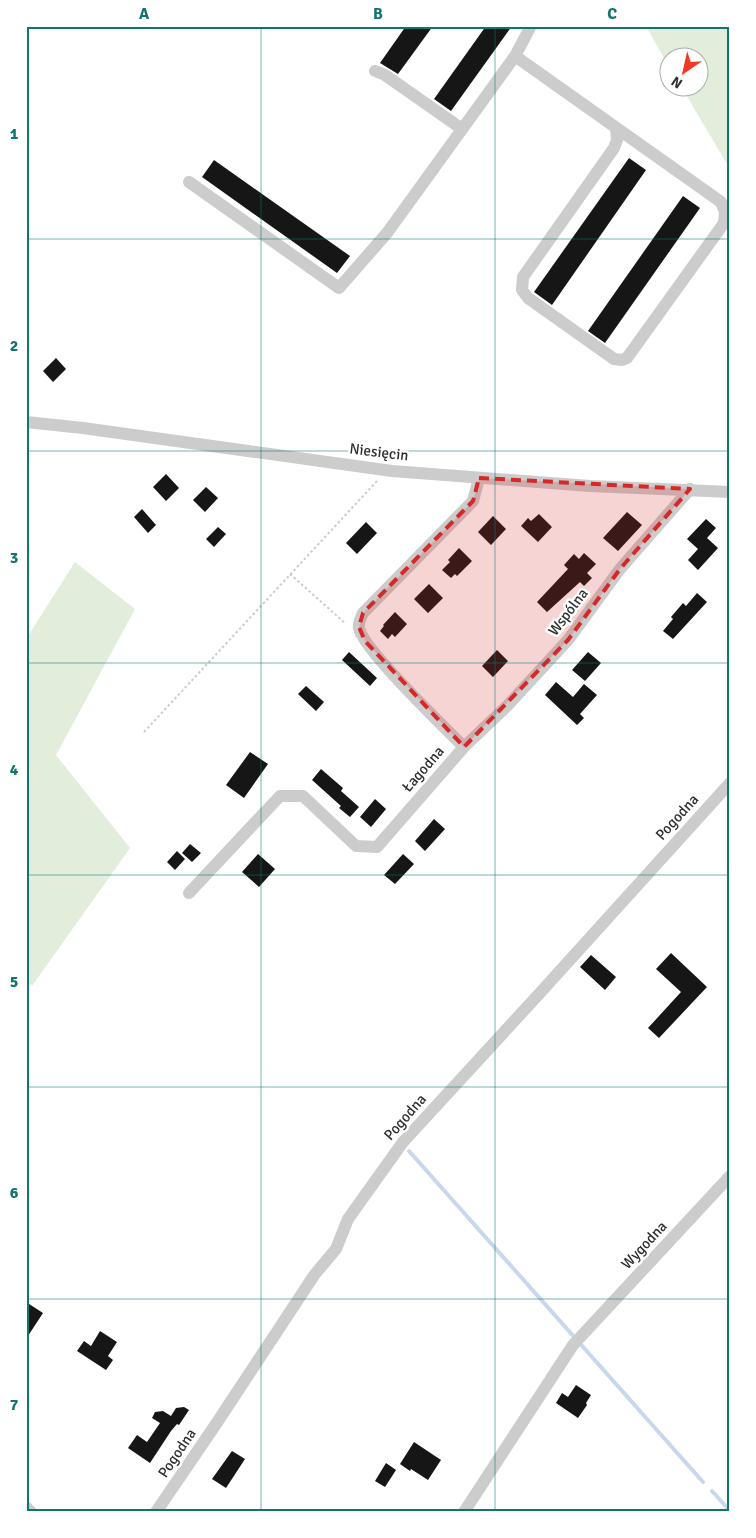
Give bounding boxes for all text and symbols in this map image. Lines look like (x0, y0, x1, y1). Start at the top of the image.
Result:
text: A (139, 4, 150, 24)
text: B (373, 4, 383, 24)
text: C (607, 4, 617, 24)
north arrow (658, 48, 708, 98)
text: N (668, 73, 686, 92)
text: 1 (10, 124, 19, 144)
text: 2 (10, 336, 18, 356)
street label: Niesięcin (348, 439, 410, 465)
text: 3 (10, 548, 18, 568)
street label: Wspólna (544, 585, 592, 639)
street label: Łagodna (398, 742, 448, 796)
text: 4 (10, 760, 19, 780)
street label: Pogodna (652, 790, 702, 844)
text: 5 (10, 972, 18, 992)
street label: Pogodna (380, 1090, 430, 1144)
text: 6 (10, 1183, 19, 1203)
street label: Wygodna (617, 1217, 671, 1273)
text: 7 (10, 1395, 19, 1415)
street label: Pogodna (154, 1425, 200, 1481)

